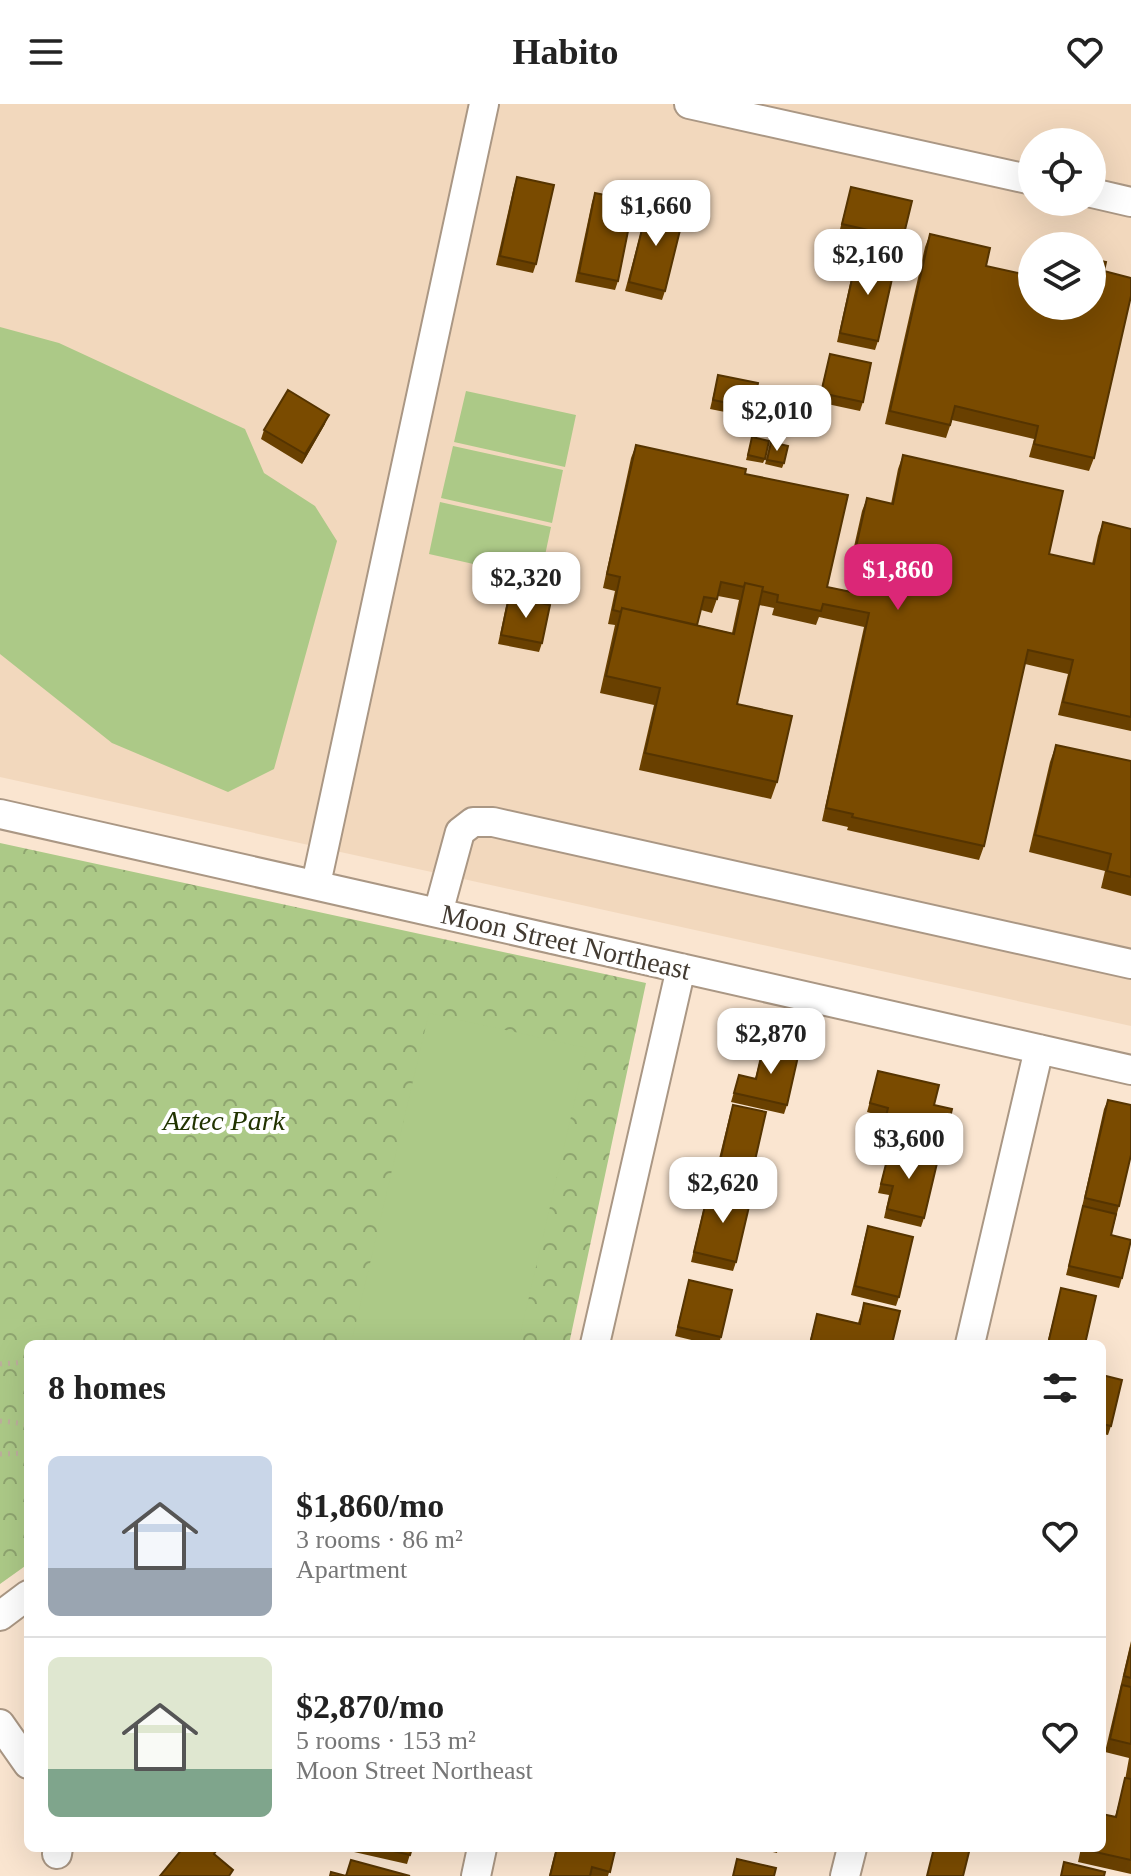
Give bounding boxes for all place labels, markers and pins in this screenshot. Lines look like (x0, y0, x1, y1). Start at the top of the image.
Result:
pin: $1,660 (591, 180, 721, 248)
pin: $2,160 (803, 229, 933, 297)
pin: $2,010 (712, 385, 842, 453)
pin: $1,860 (833, 544, 963, 612)
pin: $2,320 (461, 552, 591, 620)
pin: $2,870 (706, 1008, 836, 1076)
pin: $3,600 (844, 1113, 974, 1181)
pin: $2,620 (658, 1157, 788, 1225)

